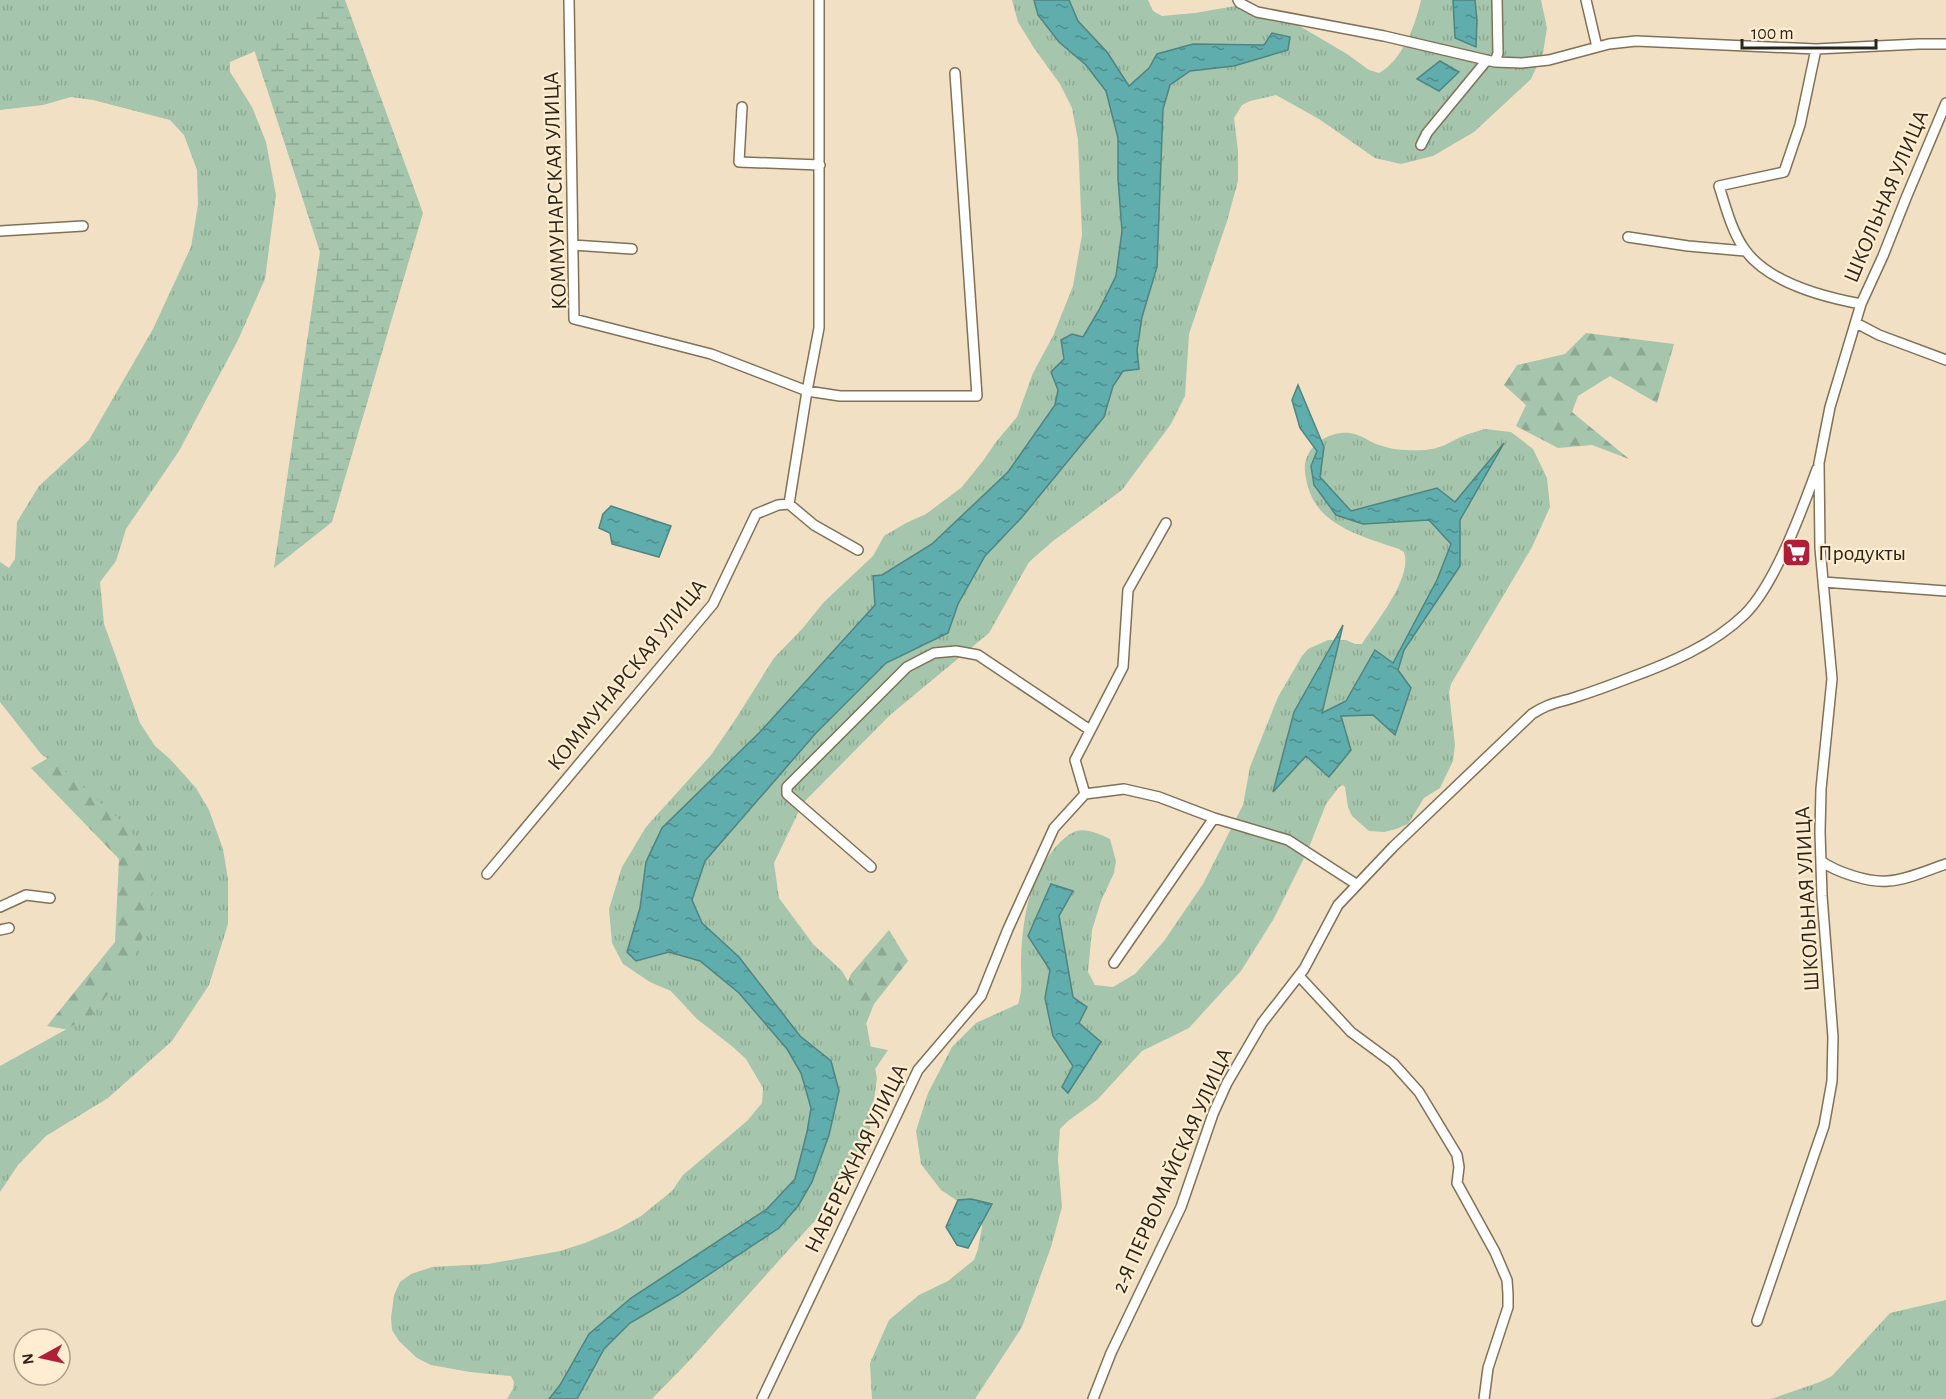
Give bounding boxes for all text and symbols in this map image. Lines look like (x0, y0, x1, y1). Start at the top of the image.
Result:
scale bar (1742, 12, 1876, 50)
text: 100 m (1751, 25, 1794, 43)
street label: КОММУНАРСКАЯ УЛИЦА (540, 71, 570, 310)
street label: ШКОЛЬНАЯ УЛИЦА (1840, 107, 1932, 286)
supermarket icon: Продукты (1781, 536, 1813, 568)
place label: Продукты (1818, 542, 1906, 564)
street label: КОММУНАРСКАЯ УЛИЦА (543, 575, 710, 774)
street label: ШКОЛЬНАЯ УЛИЦА (1791, 806, 1823, 992)
street label: 2-Я ПЕРВОМАЙСКАЯ УЛИЦА (1108, 1045, 1236, 1296)
street label: НАБЕРЕЖНАЯ УЛИЦА (801, 1060, 911, 1256)
north arrow (12, 1327, 72, 1387)
text: N (19, 1352, 37, 1366)

